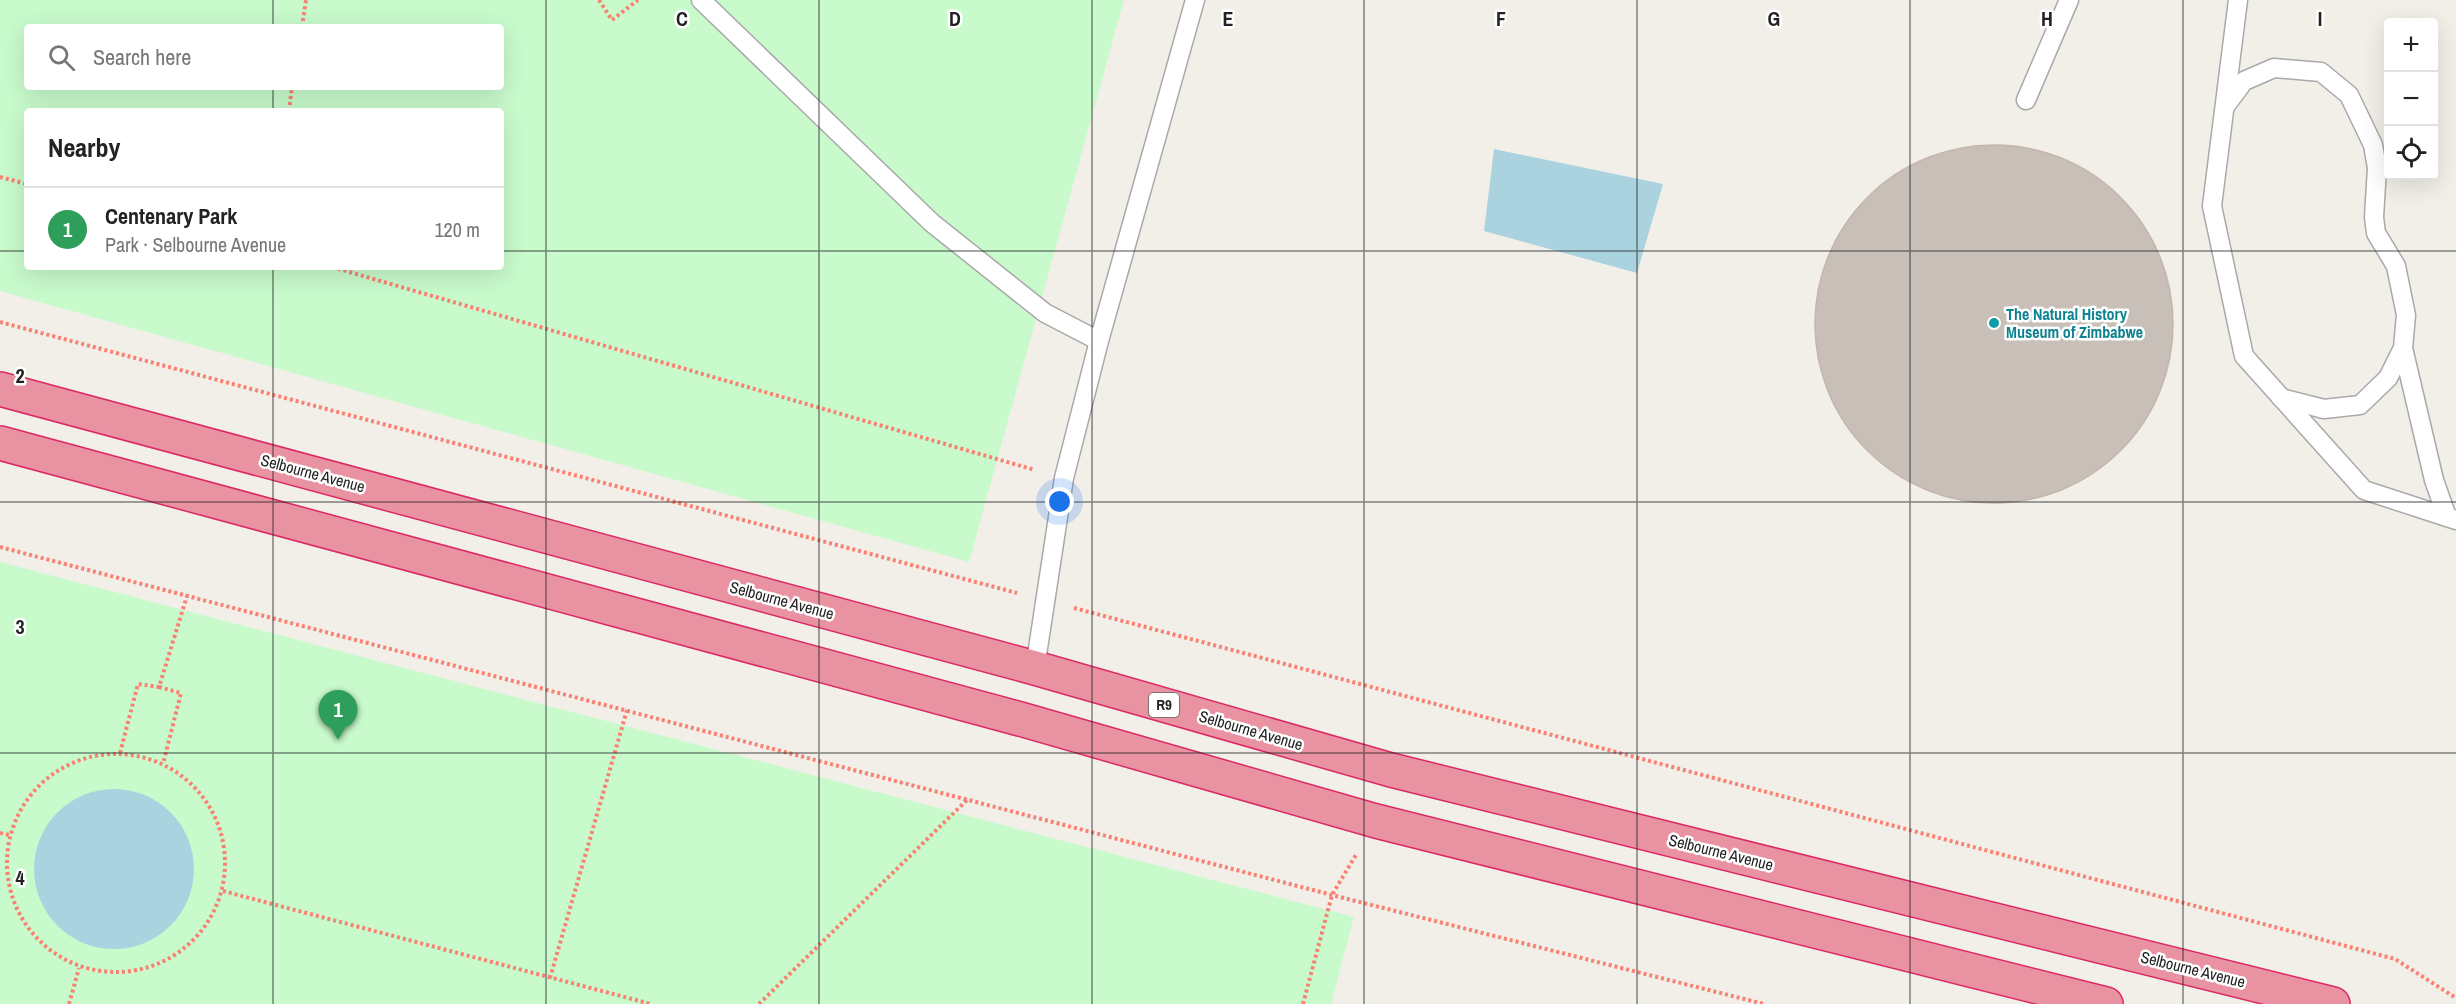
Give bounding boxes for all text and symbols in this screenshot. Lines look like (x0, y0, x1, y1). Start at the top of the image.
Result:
text: C (676, 5, 688, 32)
text: D (949, 5, 961, 32)
text: E (1223, 5, 1234, 32)
text: F (1496, 5, 1506, 32)
text: G (1768, 5, 1780, 32)
text: H (2041, 5, 2053, 32)
text: I (2318, 5, 2322, 32)
map controls (2384, 18, 2438, 180)
button: + (2384, 18, 2438, 72)
search box (24, 24, 504, 90)
icon: search (45, 41, 78, 74)
text: Search here (93, 42, 191, 72)
button: − (2384, 72, 2438, 126)
button: locate (2384, 126, 2438, 180)
text: Nearby (48, 130, 120, 165)
text: Centenary Park (105, 201, 237, 231)
text: 1 (63, 216, 72, 243)
text: 120 m (434, 216, 480, 243)
text: Park · Selbourne Avenue (105, 231, 286, 258)
place label: The Natural History Museum of Zimbabwe (2006, 303, 2143, 343)
marker: The Natural History Museum of Zimbabwe (1987, 316, 2001, 330)
text: 2 (15, 362, 25, 389)
street label: Selbourne Avenue (258, 449, 368, 497)
your location (1045, 487, 1074, 516)
street label: Selbourne Avenue (727, 576, 837, 624)
text: 3 (15, 613, 25, 640)
pin: 1 (318, 690, 358, 740)
road number: R9 (1149, 693, 1179, 717)
street label: Selbourne Avenue (1197, 705, 1305, 755)
street label: Selbourne Avenue (1666, 828, 1776, 876)
text: 4 (15, 864, 25, 891)
street label: Selbourne Avenue (2138, 945, 2248, 993)

